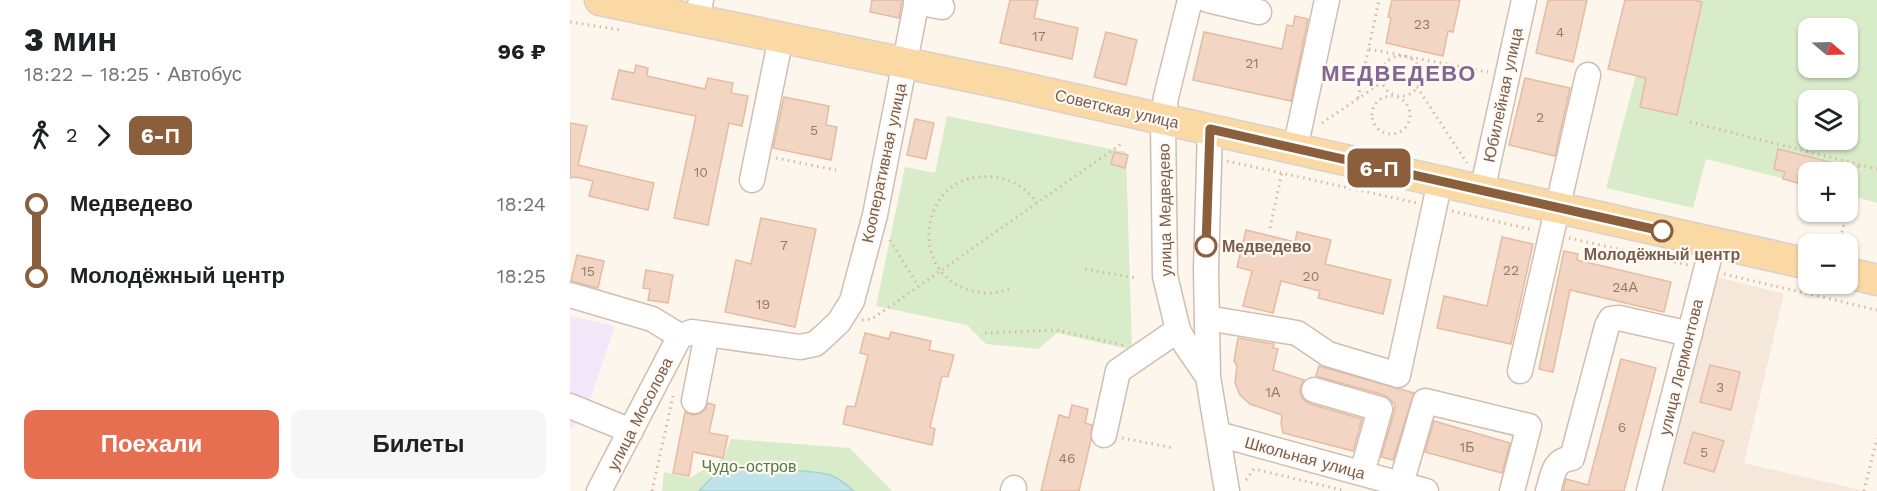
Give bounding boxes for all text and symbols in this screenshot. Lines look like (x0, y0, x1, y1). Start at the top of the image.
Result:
house number: 23 (1414, 16, 1430, 32)
north arrow (1798, 18, 1858, 78)
map controls (1798, 18, 1858, 294)
text: 3 мин (24, 20, 117, 59)
house number: 4 (1556, 24, 1564, 40)
street label: Юбилейная улица (1479, 26, 1527, 164)
house number: 17 (1032, 28, 1046, 44)
text: 96 ₽ (497, 39, 546, 64)
house number: 21 (1245, 55, 1259, 71)
district label: МЕДВЕДЕВО (1321, 61, 1477, 86)
text: 18:22 – 18:25 · Автобус (24, 62, 242, 86)
street label: Кооперативная улица (858, 81, 910, 245)
street label: Советская улица (1053, 85, 1181, 133)
button: layers (1798, 90, 1858, 150)
house number: 2 (1536, 109, 1544, 125)
icon: walk (24, 119, 57, 152)
icon: forward (87, 119, 120, 152)
house number: 5 (810, 122, 818, 138)
text: 2 (66, 123, 78, 147)
text: 6-П (141, 123, 180, 148)
street label: улица Медведево (1154, 143, 1176, 277)
line badge: 6-П (1344, 148, 1414, 188)
text: 6-П (1359, 156, 1399, 181)
button: + (1798, 162, 1858, 222)
house number: 10 (694, 164, 708, 180)
text: Медведево (70, 191, 193, 216)
text: 18:24 (497, 192, 546, 216)
marker: Молодёжный центр (1651, 220, 1673, 242)
button: − (1798, 234, 1858, 294)
marker: Медведево (1195, 235, 1217, 257)
house number: 7 (780, 237, 788, 253)
place label: Медведево (1222, 237, 1312, 256)
place label: Молодёжный центр (1584, 245, 1740, 264)
house number: 22 (1503, 262, 1519, 278)
text: Молодёжный центр (70, 263, 285, 288)
house number: 15 (581, 263, 595, 279)
text: 18:25 (497, 264, 546, 288)
house number: 20 (1303, 268, 1319, 284)
house number: 24А (1612, 279, 1638, 295)
house number: 19 (756, 296, 770, 312)
street label: улица Лермонтова (1655, 297, 1707, 437)
street label: улица Мосолова (603, 354, 677, 474)
house number: 3 (1716, 379, 1724, 395)
house number: 1А (1266, 384, 1281, 400)
button: Поехали (24, 410, 279, 479)
button: Билеты (291, 410, 546, 479)
house number: 6 (1618, 419, 1626, 435)
street label: Школьная улица (1243, 433, 1367, 483)
house number: 1Б (1460, 439, 1474, 455)
house number: 5 (1700, 444, 1708, 460)
house number: 46 (1058, 450, 1076, 466)
park label: Чудо-остров (701, 457, 797, 476)

